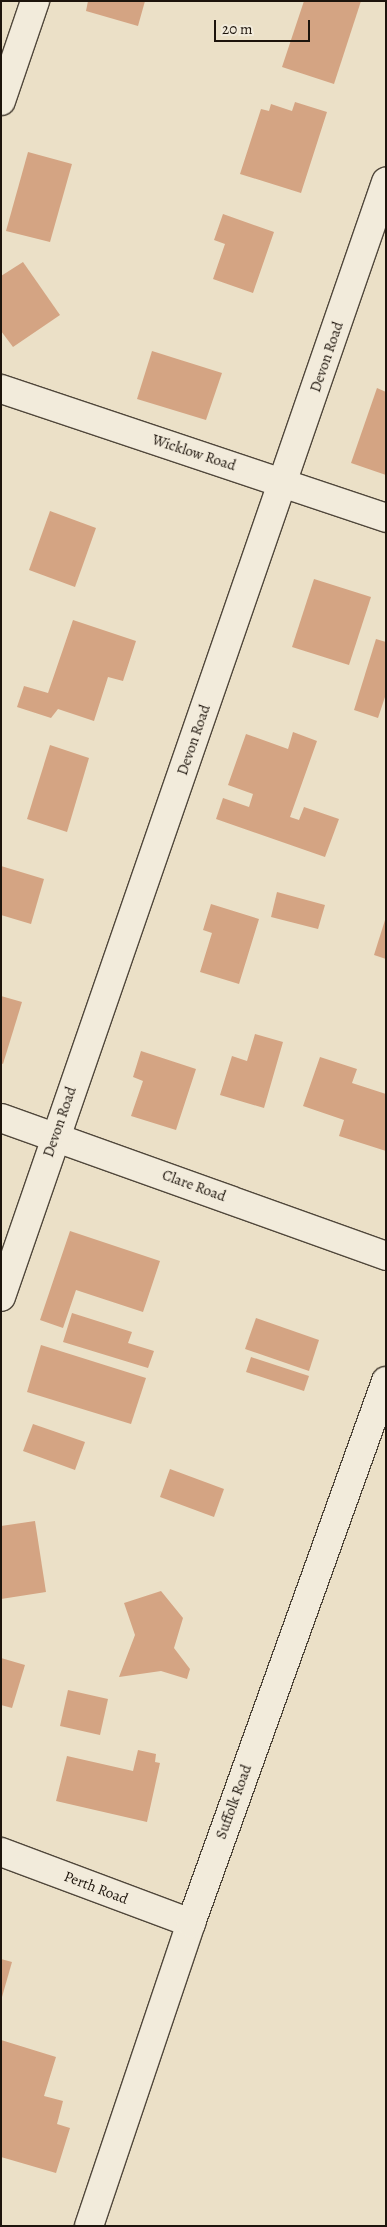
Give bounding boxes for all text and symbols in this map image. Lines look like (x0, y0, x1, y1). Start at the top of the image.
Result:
scale bar (217, 10, 313, 42)
text: 20 m (222, 19, 253, 39)
street label: Devon Road (307, 319, 347, 395)
street label: Wicklow Road (150, 431, 238, 475)
street label: Devon Road (174, 702, 214, 778)
street label: Devon Road (40, 1084, 80, 1160)
street label: Clare Road (160, 1166, 228, 1206)
street label: Suffolk Road (212, 1762, 256, 1842)
street label: Perth Road (61, 1868, 131, 1908)

